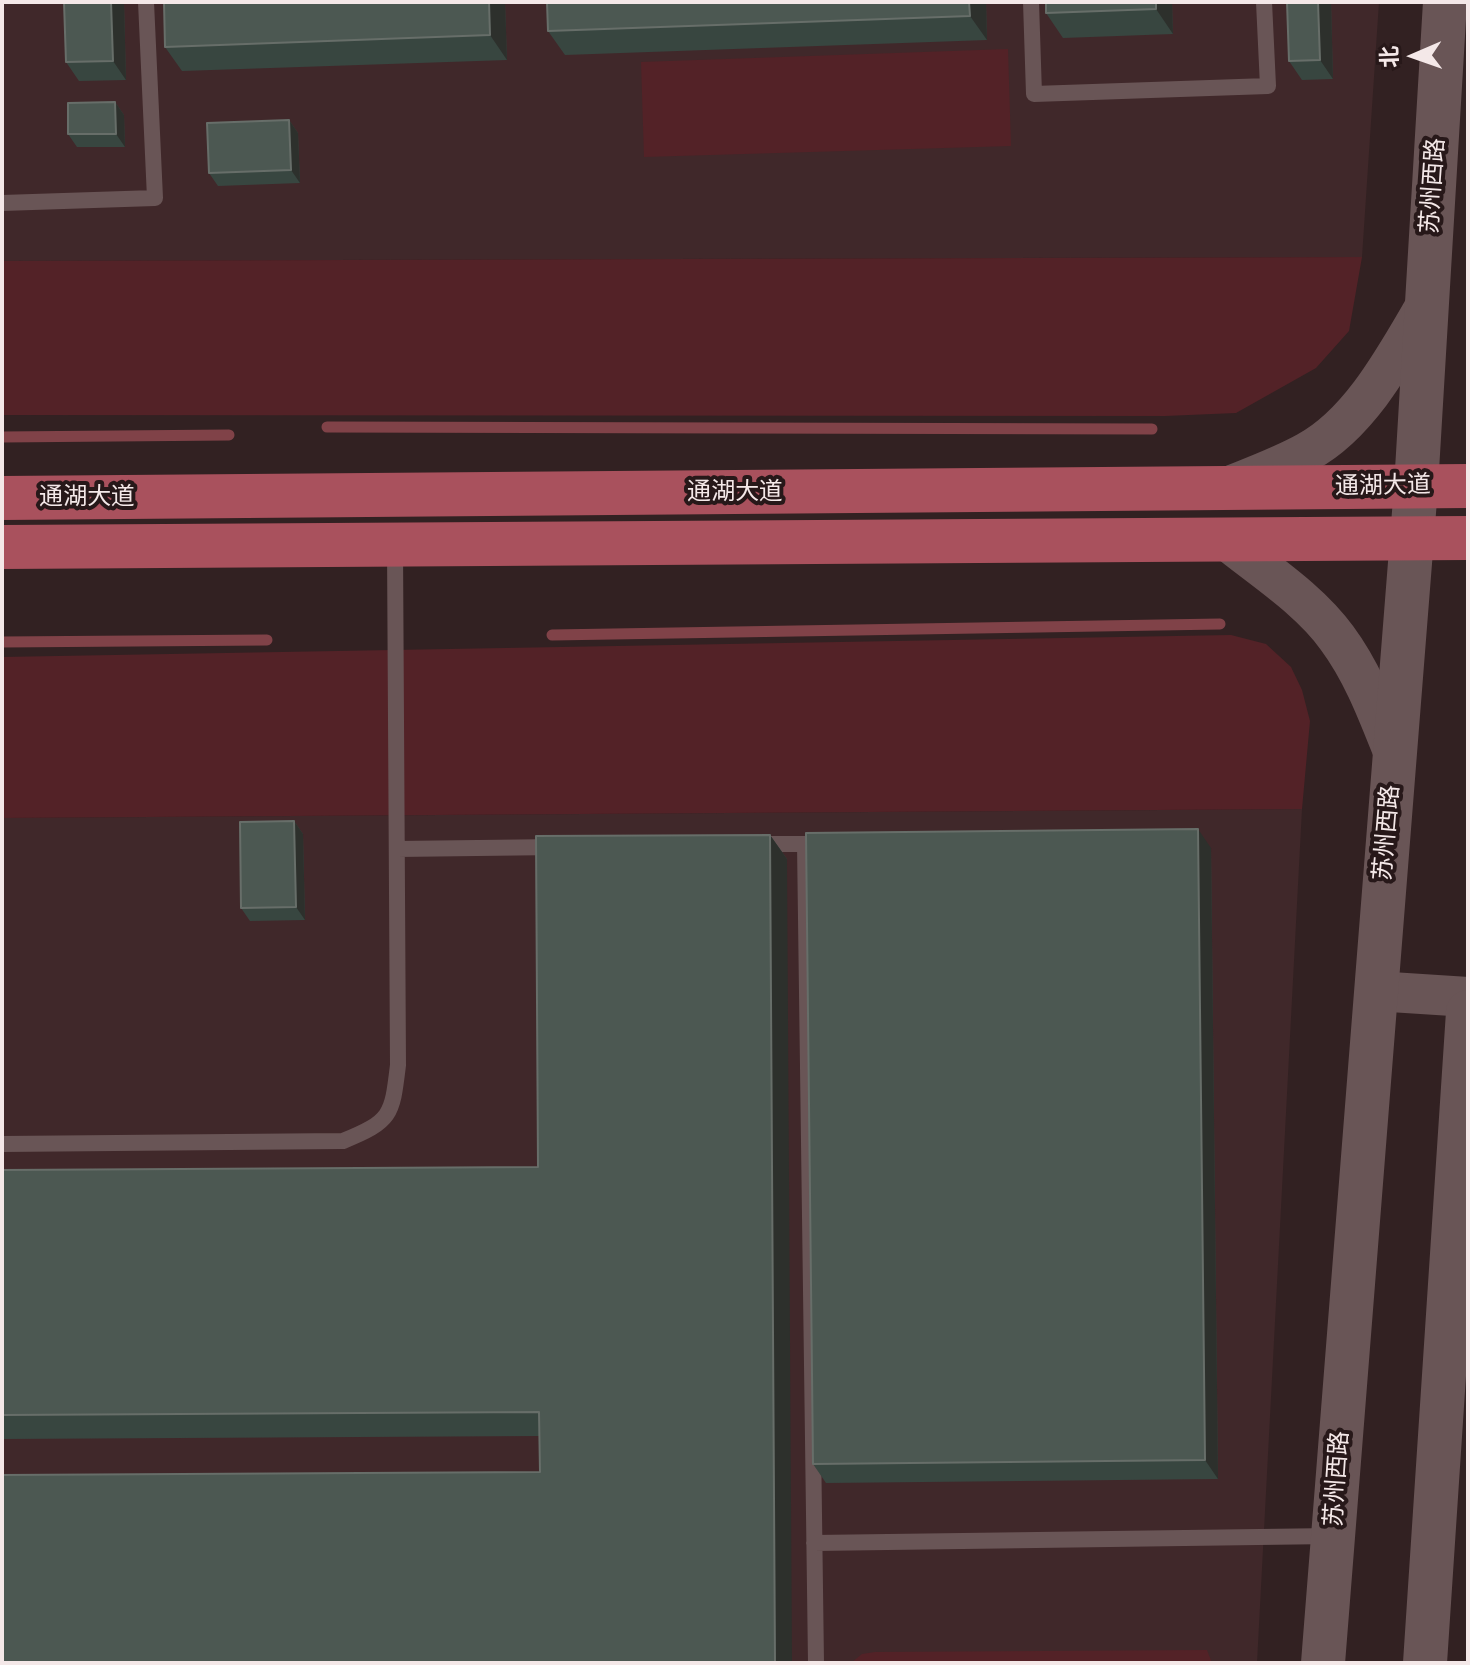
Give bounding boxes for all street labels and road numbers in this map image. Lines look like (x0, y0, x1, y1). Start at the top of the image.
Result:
street label: 苏州西路 (1416, 137, 1452, 235)
street label: 通湖大道 (1335, 472, 1431, 502)
street label: 通湖大道 (687, 479, 783, 507)
street label: 通湖大道 (39, 484, 135, 512)
street label: 苏州西路 (1369, 784, 1407, 882)
street label: 苏州西路 (1320, 1430, 1356, 1528)

